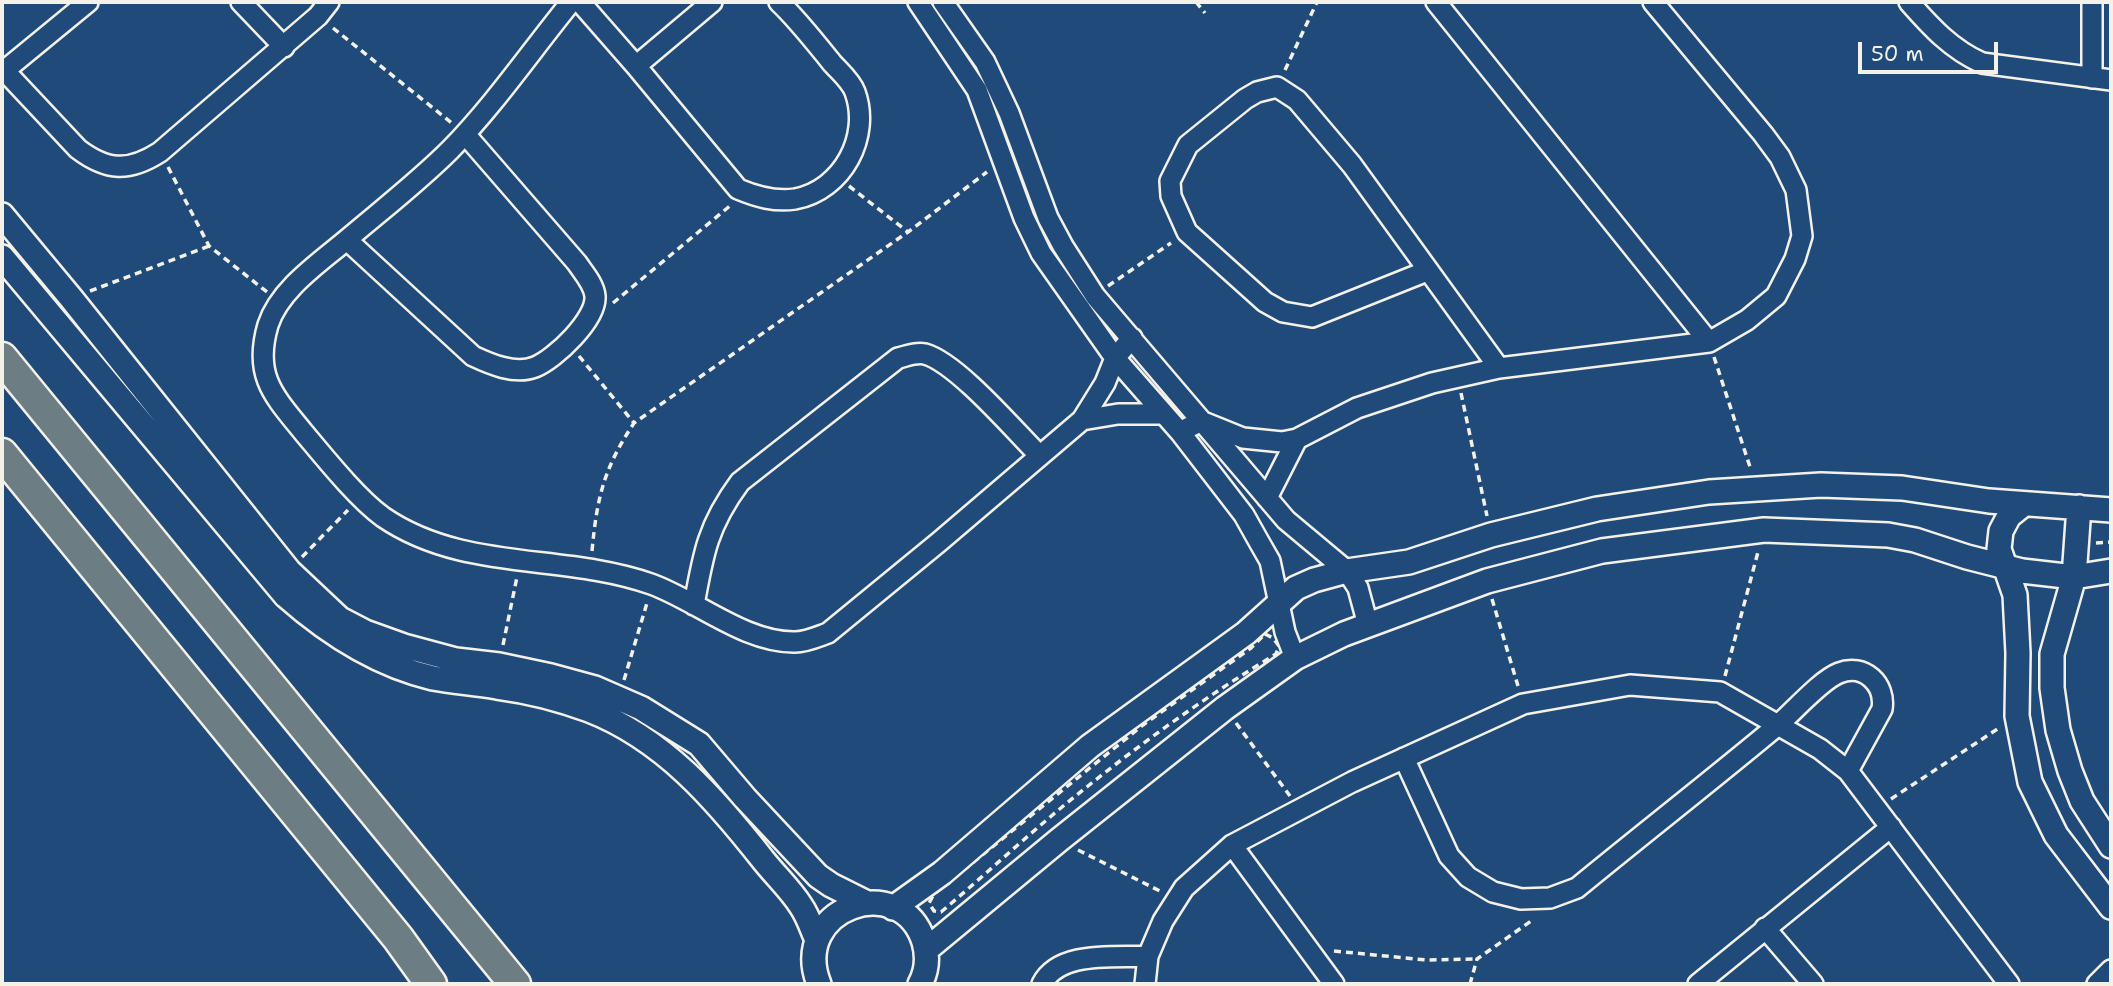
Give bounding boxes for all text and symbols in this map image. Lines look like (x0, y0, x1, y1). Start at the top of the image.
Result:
scale bar (1861, 28, 2001, 72)
text: 50 m (1871, 40, 1924, 68)

